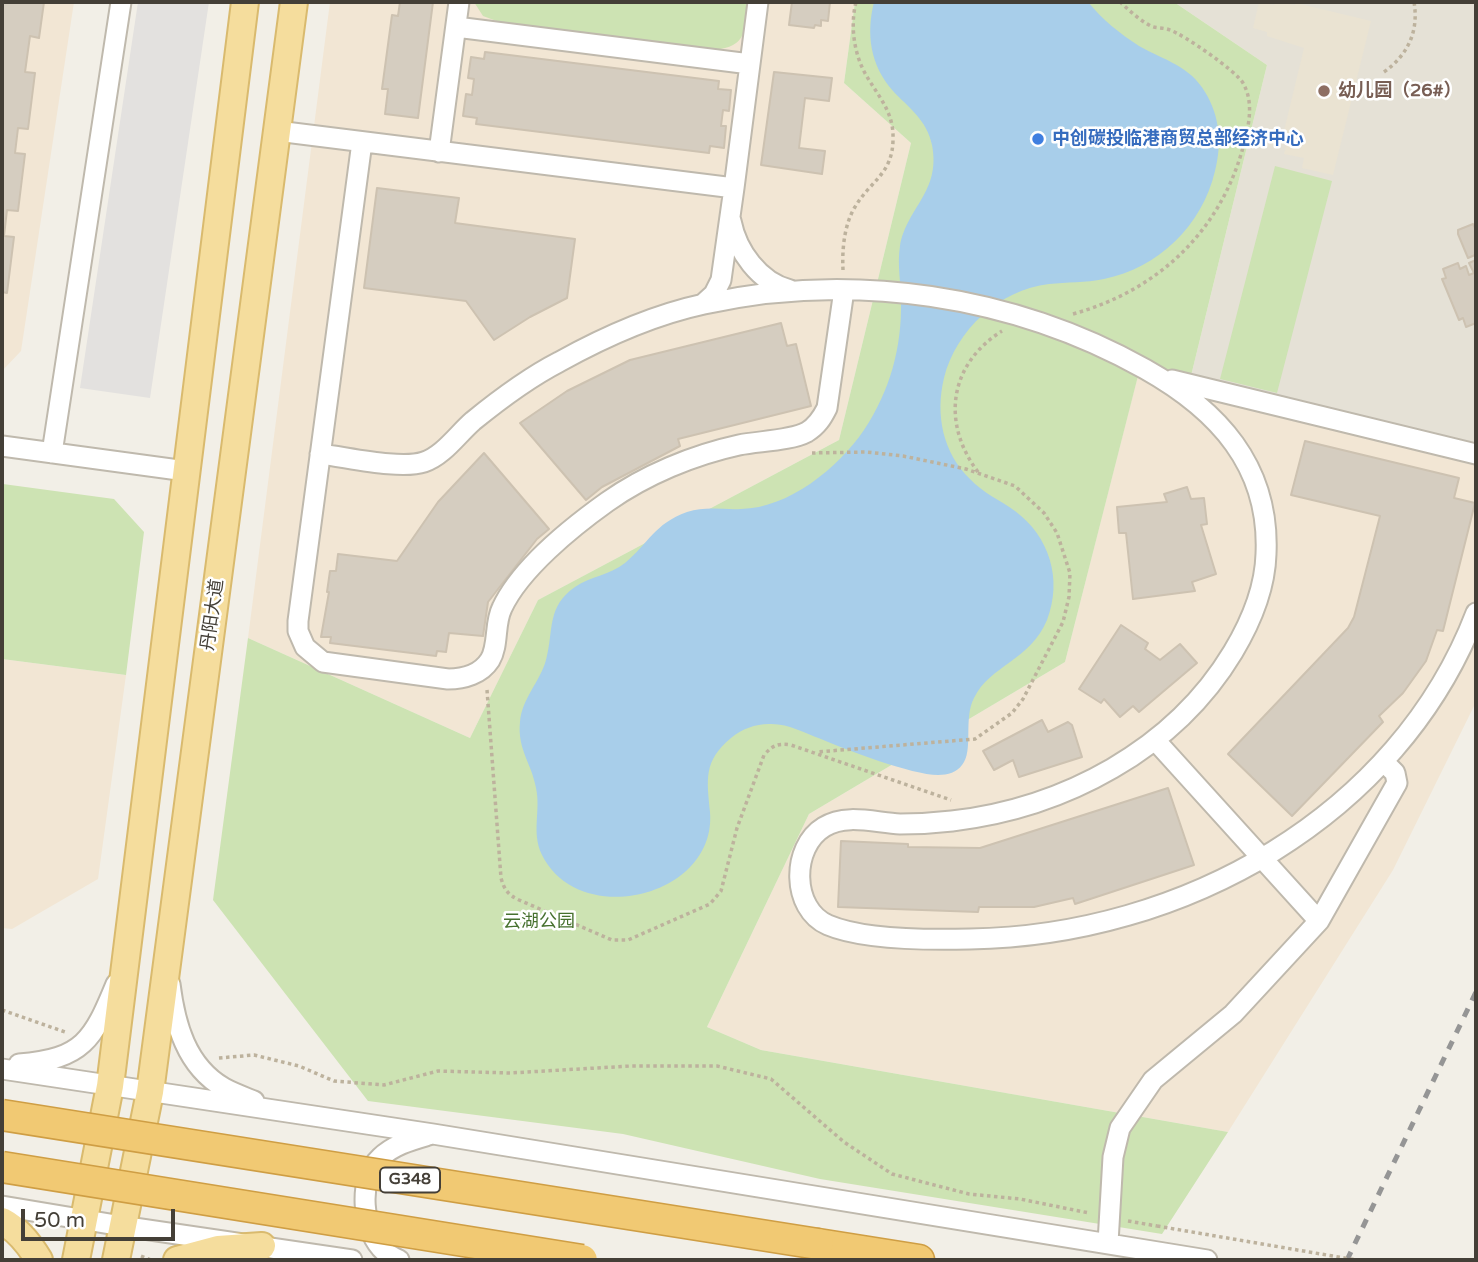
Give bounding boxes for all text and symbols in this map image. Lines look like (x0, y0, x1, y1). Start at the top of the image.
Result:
place label: 幼儿园（26#） (1338, 80, 1462, 102)
marker: 幼儿园（26#） (1316, 83, 1332, 99)
place label: 中创碳投临港商贸总部经济中心 (1052, 128, 1304, 150)
marker: 中创碳投临港商贸总部经济中心 (1030, 131, 1046, 147)
street label: 丹阳大道 (197, 578, 229, 652)
park label: 云湖公园 (503, 911, 575, 933)
road number: G348 (380, 1168, 440, 1192)
scale bar (24, 1196, 178, 1240)
text: 50 m (34, 1208, 85, 1233)

